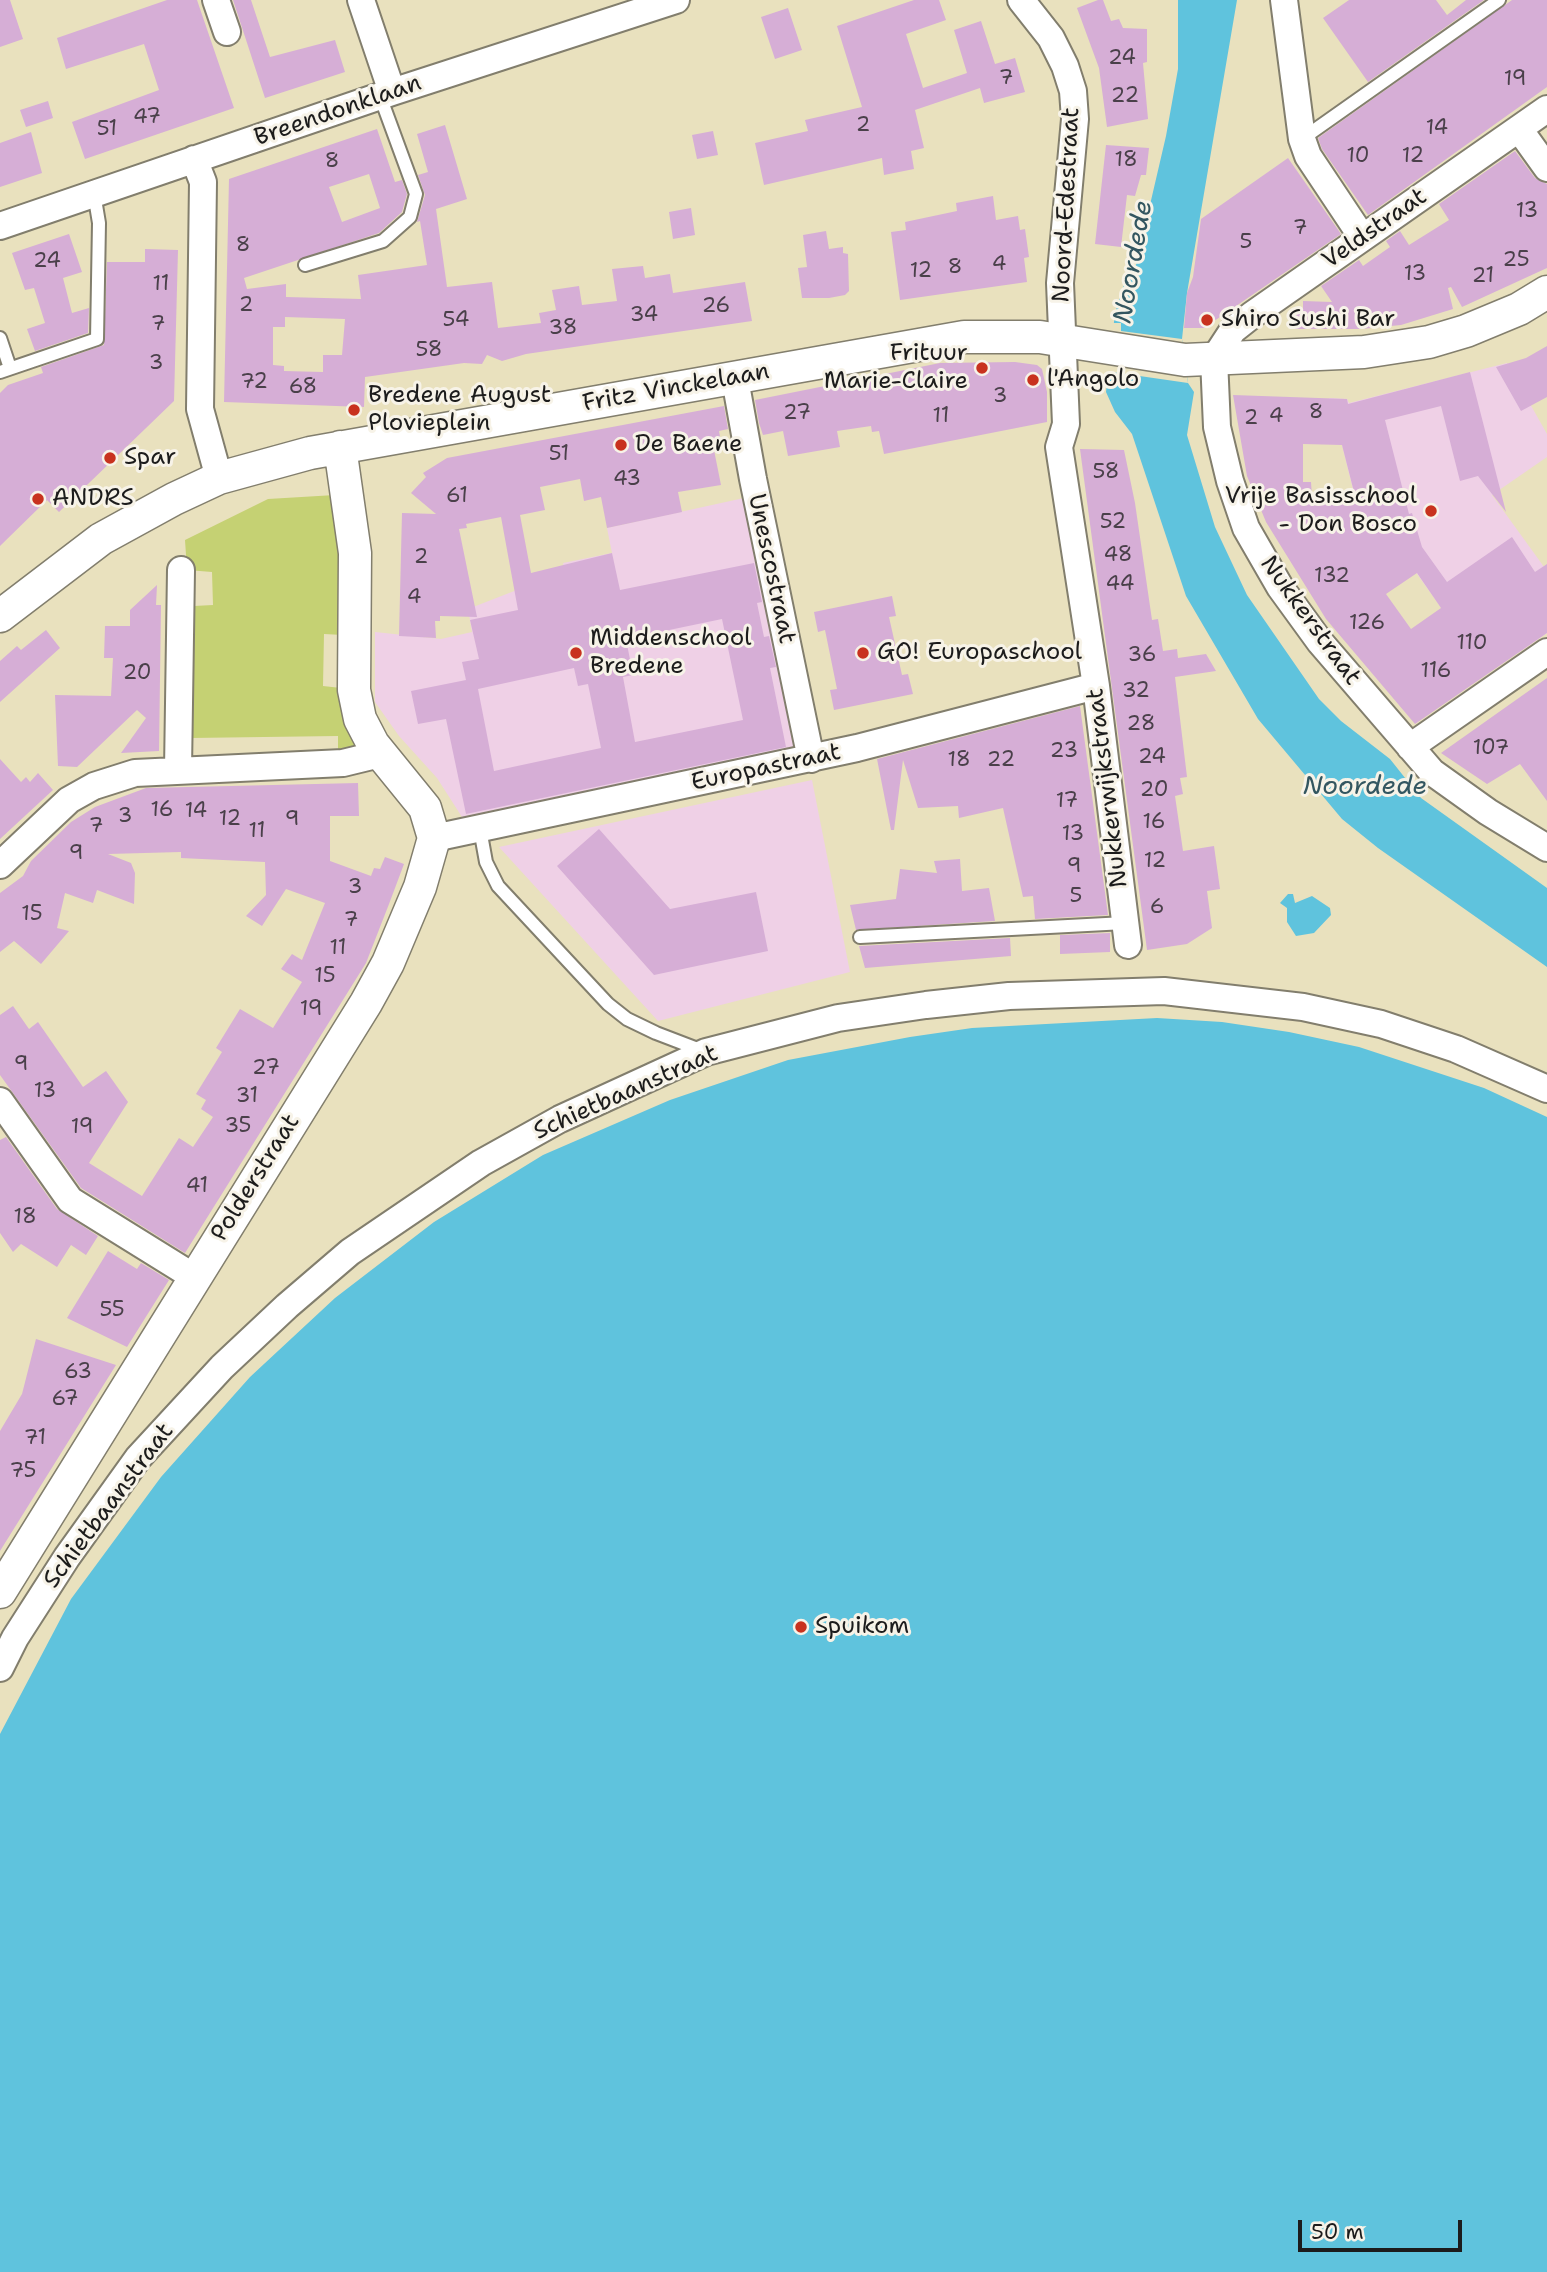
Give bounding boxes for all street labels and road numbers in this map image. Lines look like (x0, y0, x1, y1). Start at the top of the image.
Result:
street label: Breendonklaan (251, 69, 425, 153)
street label: Noord-Edestraat (1048, 107, 1086, 303)
street label: Veldstraat (1317, 182, 1433, 276)
street label: Fritz Vinckelaan (580, 357, 772, 419)
street label: Unescostraat (741, 491, 801, 647)
street label: Nukkerstraat (1253, 551, 1367, 691)
street label: Nukkerwijkstraat (1081, 687, 1135, 889)
street label: Europastraat (689, 738, 843, 798)
street label: Schietbaanstraat (529, 1039, 723, 1147)
street label: Polderstraat (206, 1109, 306, 1247)
street label: Schietbaanstraat (38, 1418, 180, 1594)

